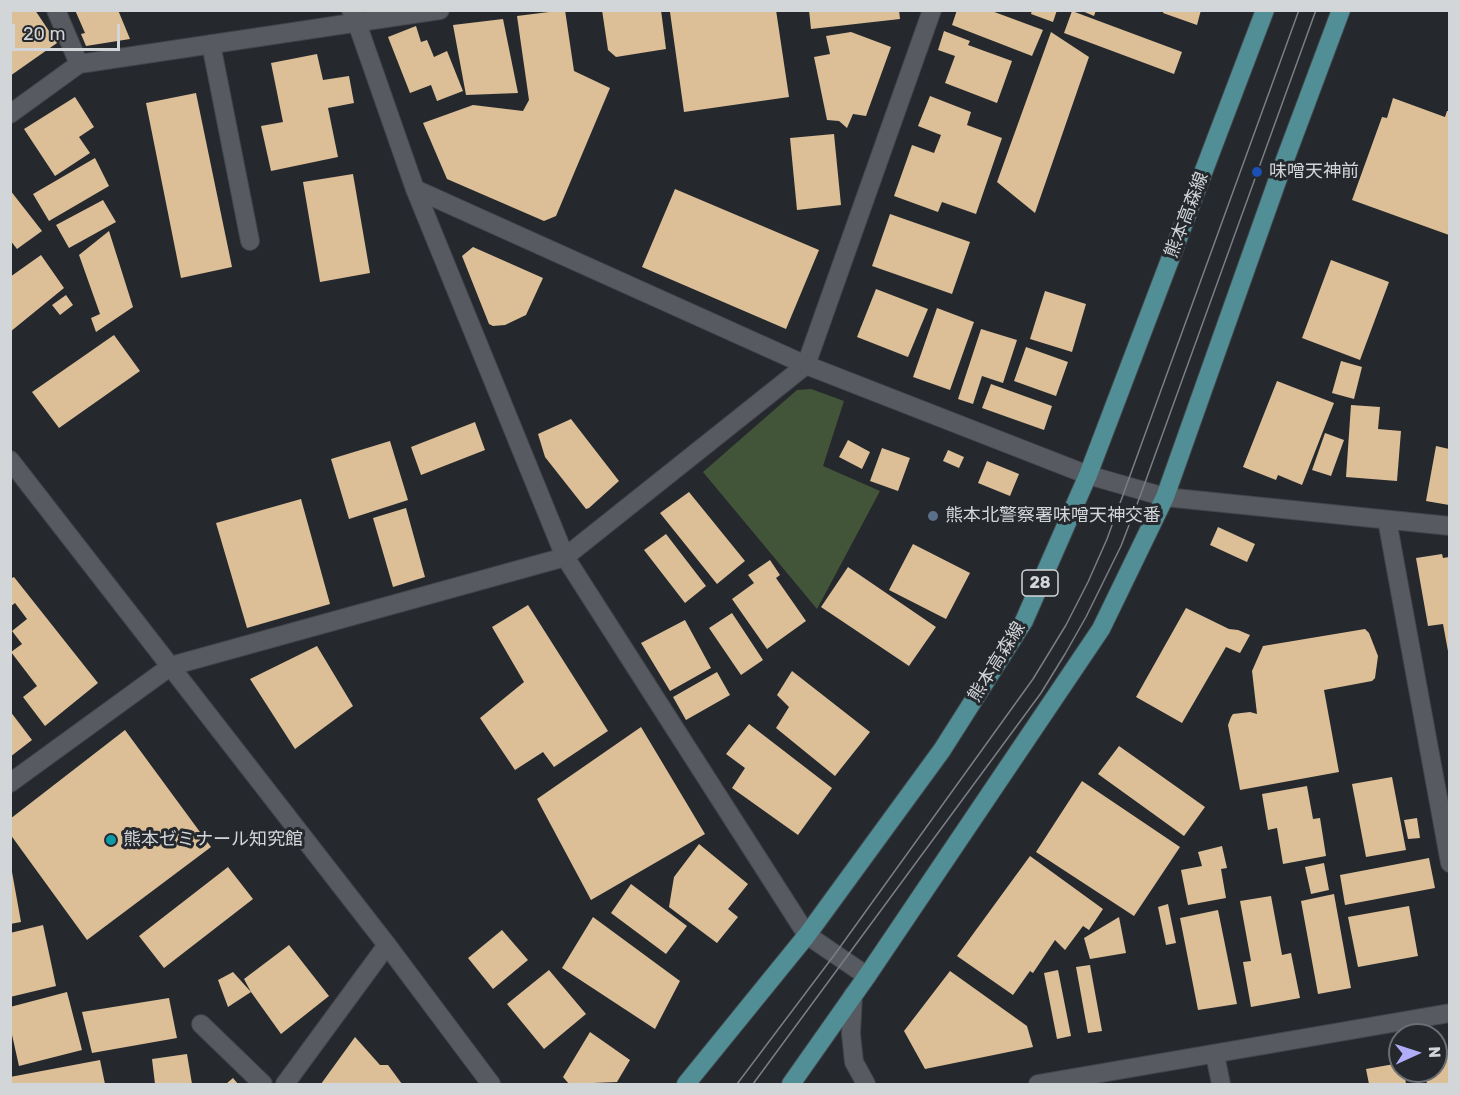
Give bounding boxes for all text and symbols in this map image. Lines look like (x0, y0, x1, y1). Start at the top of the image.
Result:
scale bar (15, 12, 123, 50)
text: 20 m (23, 23, 65, 45)
place label: 味噌天神前 (1269, 161, 1359, 183)
marker: 味噌天神前 (1250, 165, 1264, 179)
street label: 熊本高森線 (1161, 169, 1213, 261)
place label: 熊本北警察署味噌天神交番 (945, 505, 1161, 527)
marker: 熊本北警察署味噌天神交番 (926, 509, 940, 523)
road number: 28 (1022, 570, 1058, 596)
street label: 熊本高森線 (964, 618, 1030, 706)
place label: 熊本ゼミナール知究館 (123, 829, 303, 851)
marker: 熊本ゼミナール知究館 (104, 833, 118, 847)
north arrow (1388, 1023, 1448, 1083)
text: N (1425, 1046, 1444, 1058)

